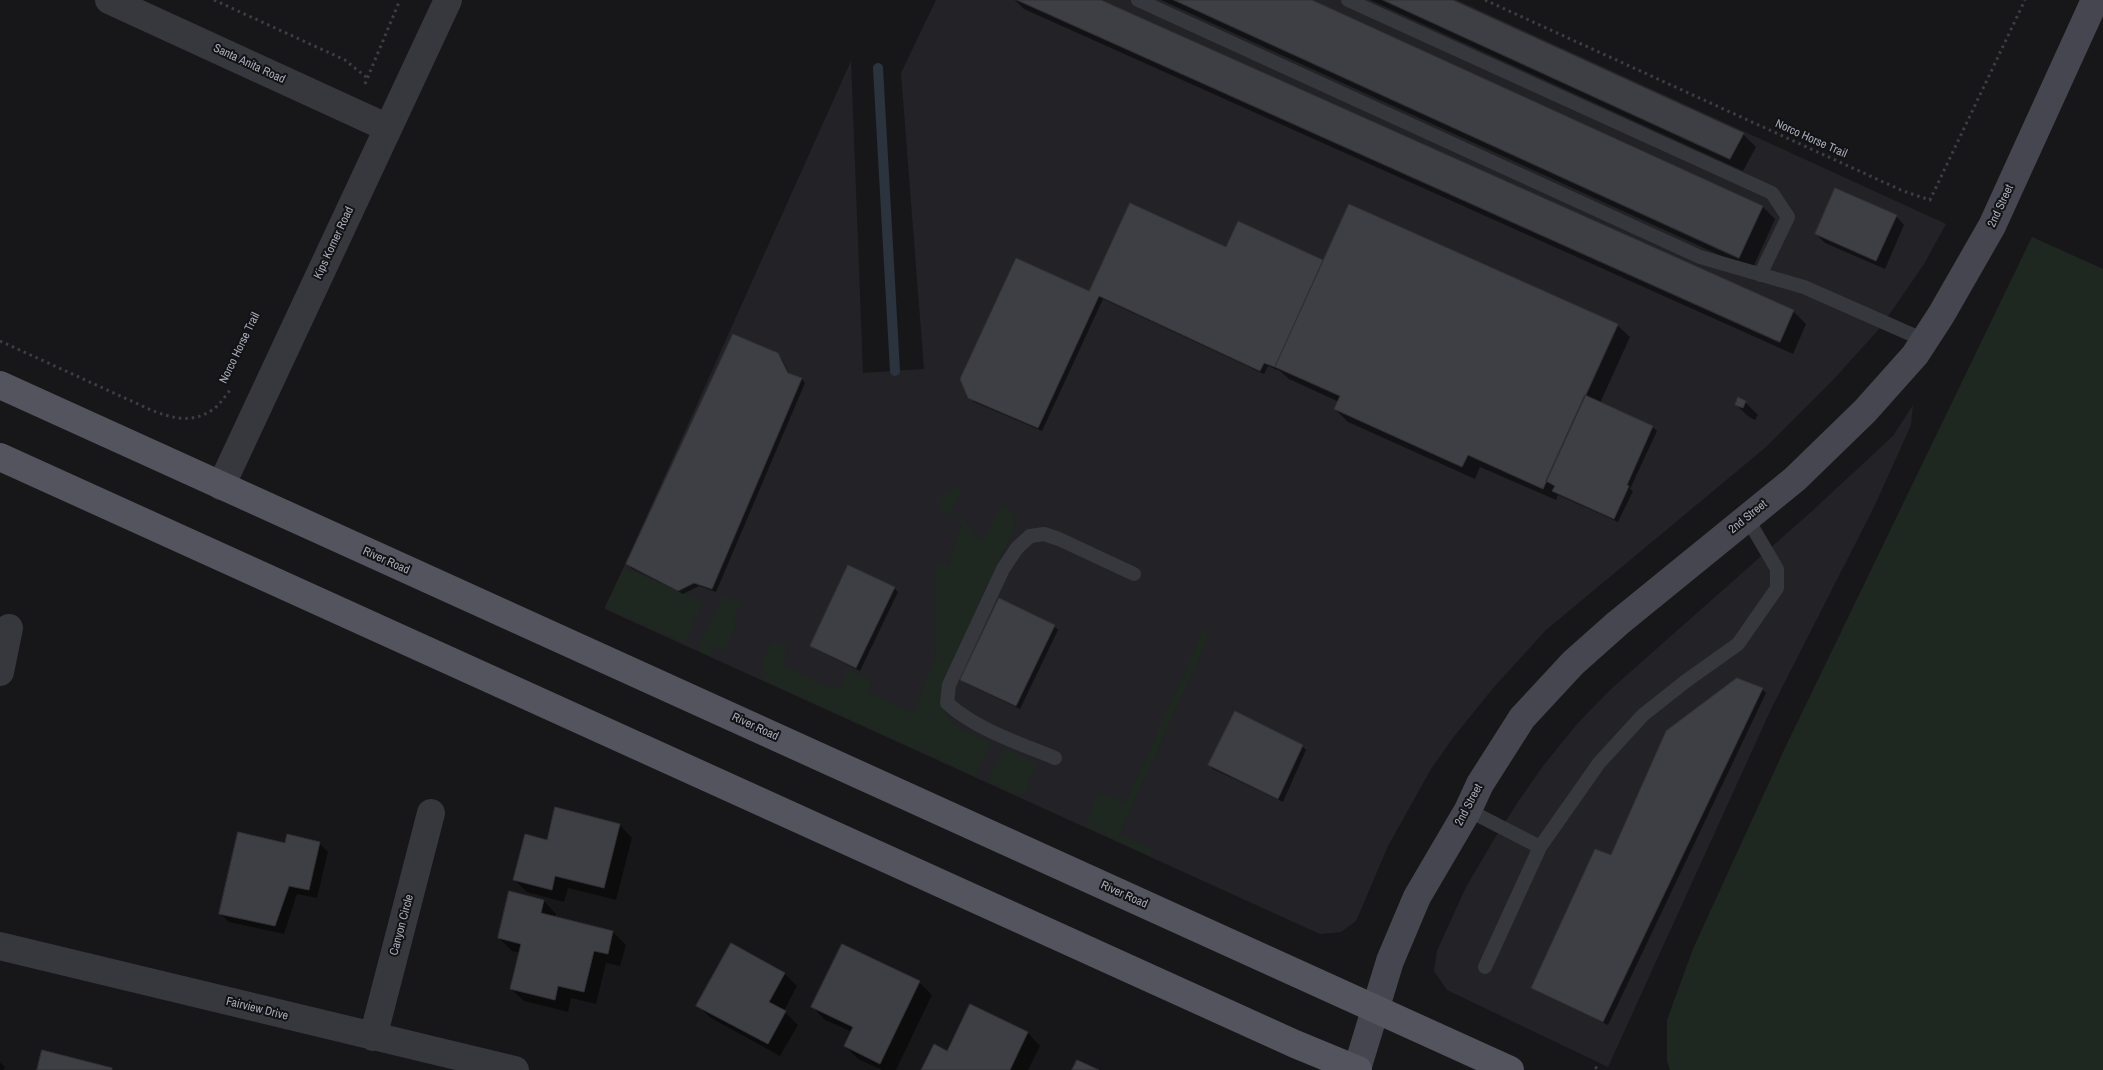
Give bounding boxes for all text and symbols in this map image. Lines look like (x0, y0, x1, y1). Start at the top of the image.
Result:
street label: Santa Anita Road (211, 41, 287, 87)
street label: Norco Horse Trail (1773, 117, 1849, 161)
street label: 2nd Street (1985, 182, 2017, 230)
street label: Kips Korner Road (311, 205, 357, 281)
street label: Norco Horse Trail (217, 310, 263, 386)
street label: 2nd Street (1726, 497, 1770, 537)
street label: River Road (360, 544, 412, 578)
street label: River Road (729, 710, 781, 744)
street label: 2nd Street (1452, 782, 1486, 828)
street label: River Road (1098, 878, 1150, 912)
street label: Canyon Circle (387, 893, 417, 957)
street label: Fairview Drive (224, 994, 290, 1024)

